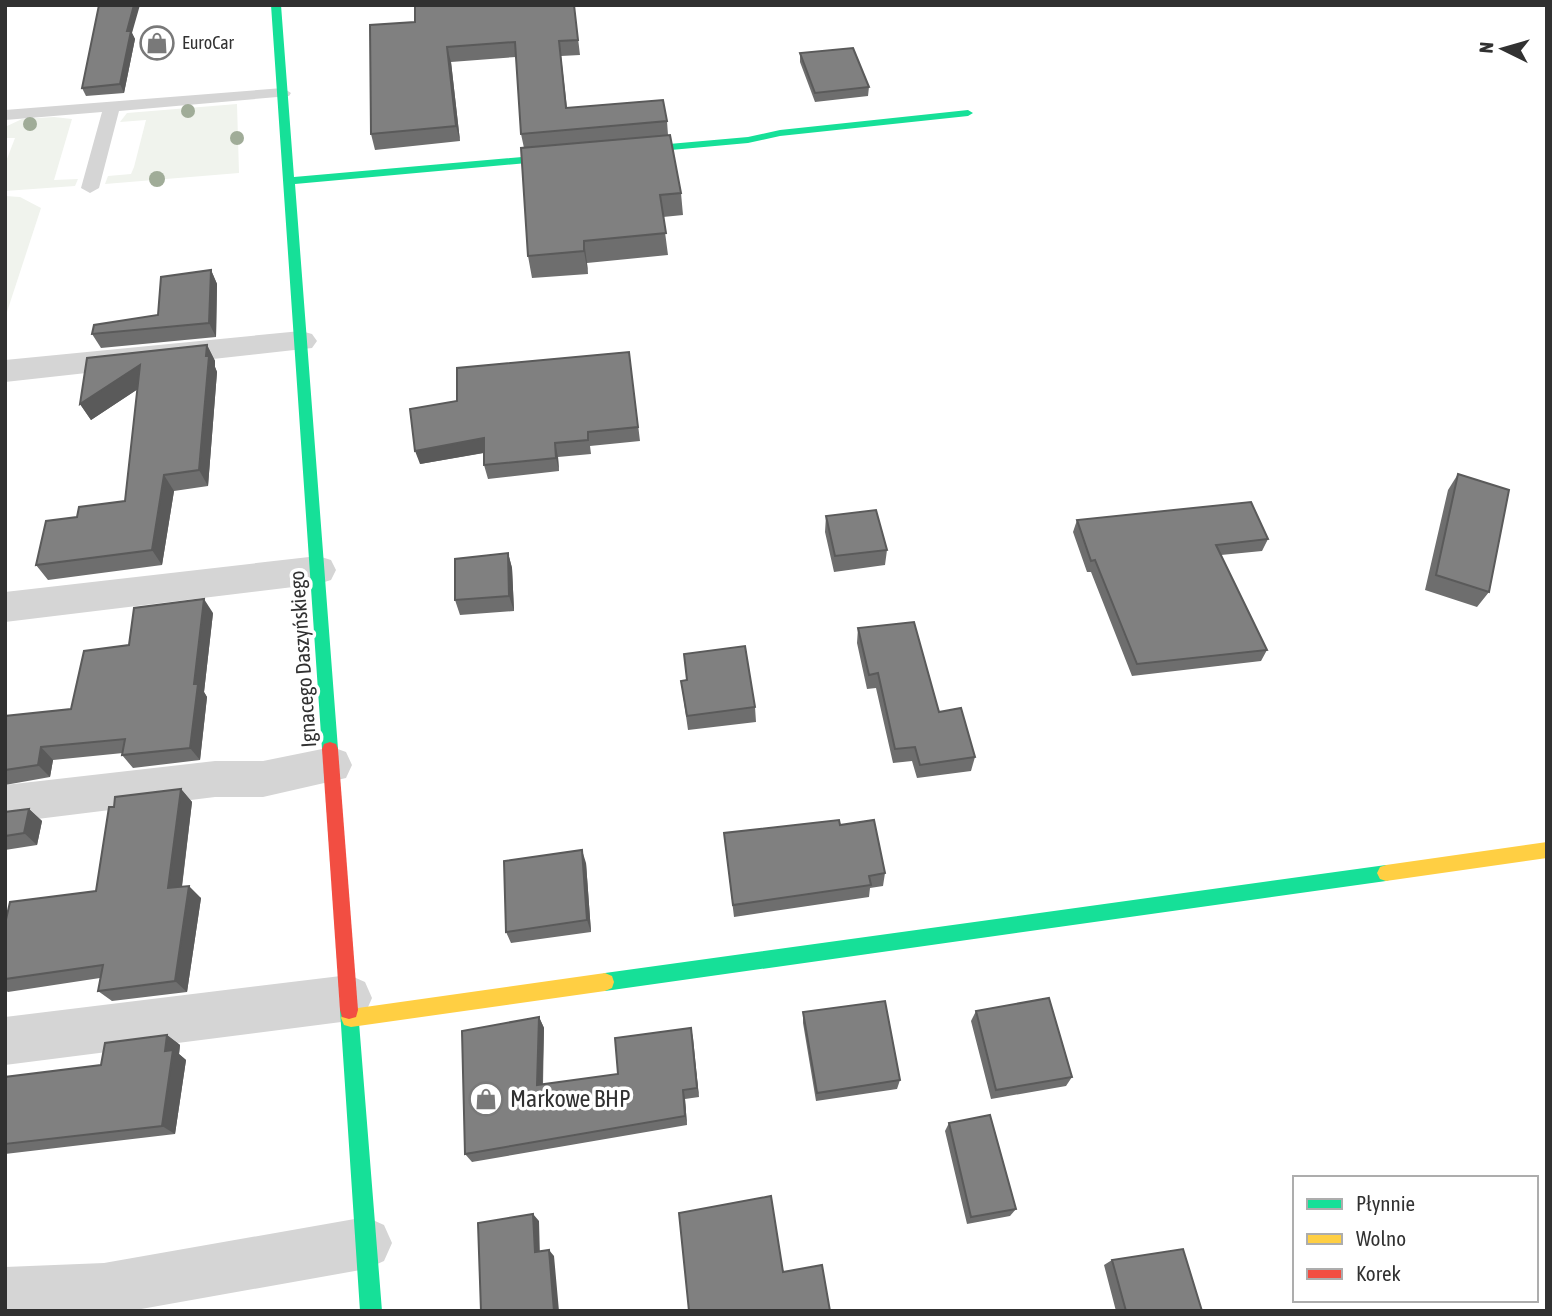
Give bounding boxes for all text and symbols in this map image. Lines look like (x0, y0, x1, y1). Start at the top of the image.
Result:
north arrow (1468, 14, 1538, 84)
shop icon: EuroCar (138, 24, 176, 62)
place label: EuroCar (182, 32, 235, 53)
text: N (1475, 41, 1498, 54)
street label: Ignacego Daszyńskiego (284, 570, 320, 748)
shop icon: Markowe BHP (467, 1080, 505, 1118)
place label: Markowe BHP (510, 1085, 631, 1112)
legend (1293, 1176, 1538, 1302)
text: Płynnie (1356, 1191, 1415, 1215)
text: Wolno (1356, 1226, 1406, 1250)
text: Korek (1356, 1261, 1401, 1285)

